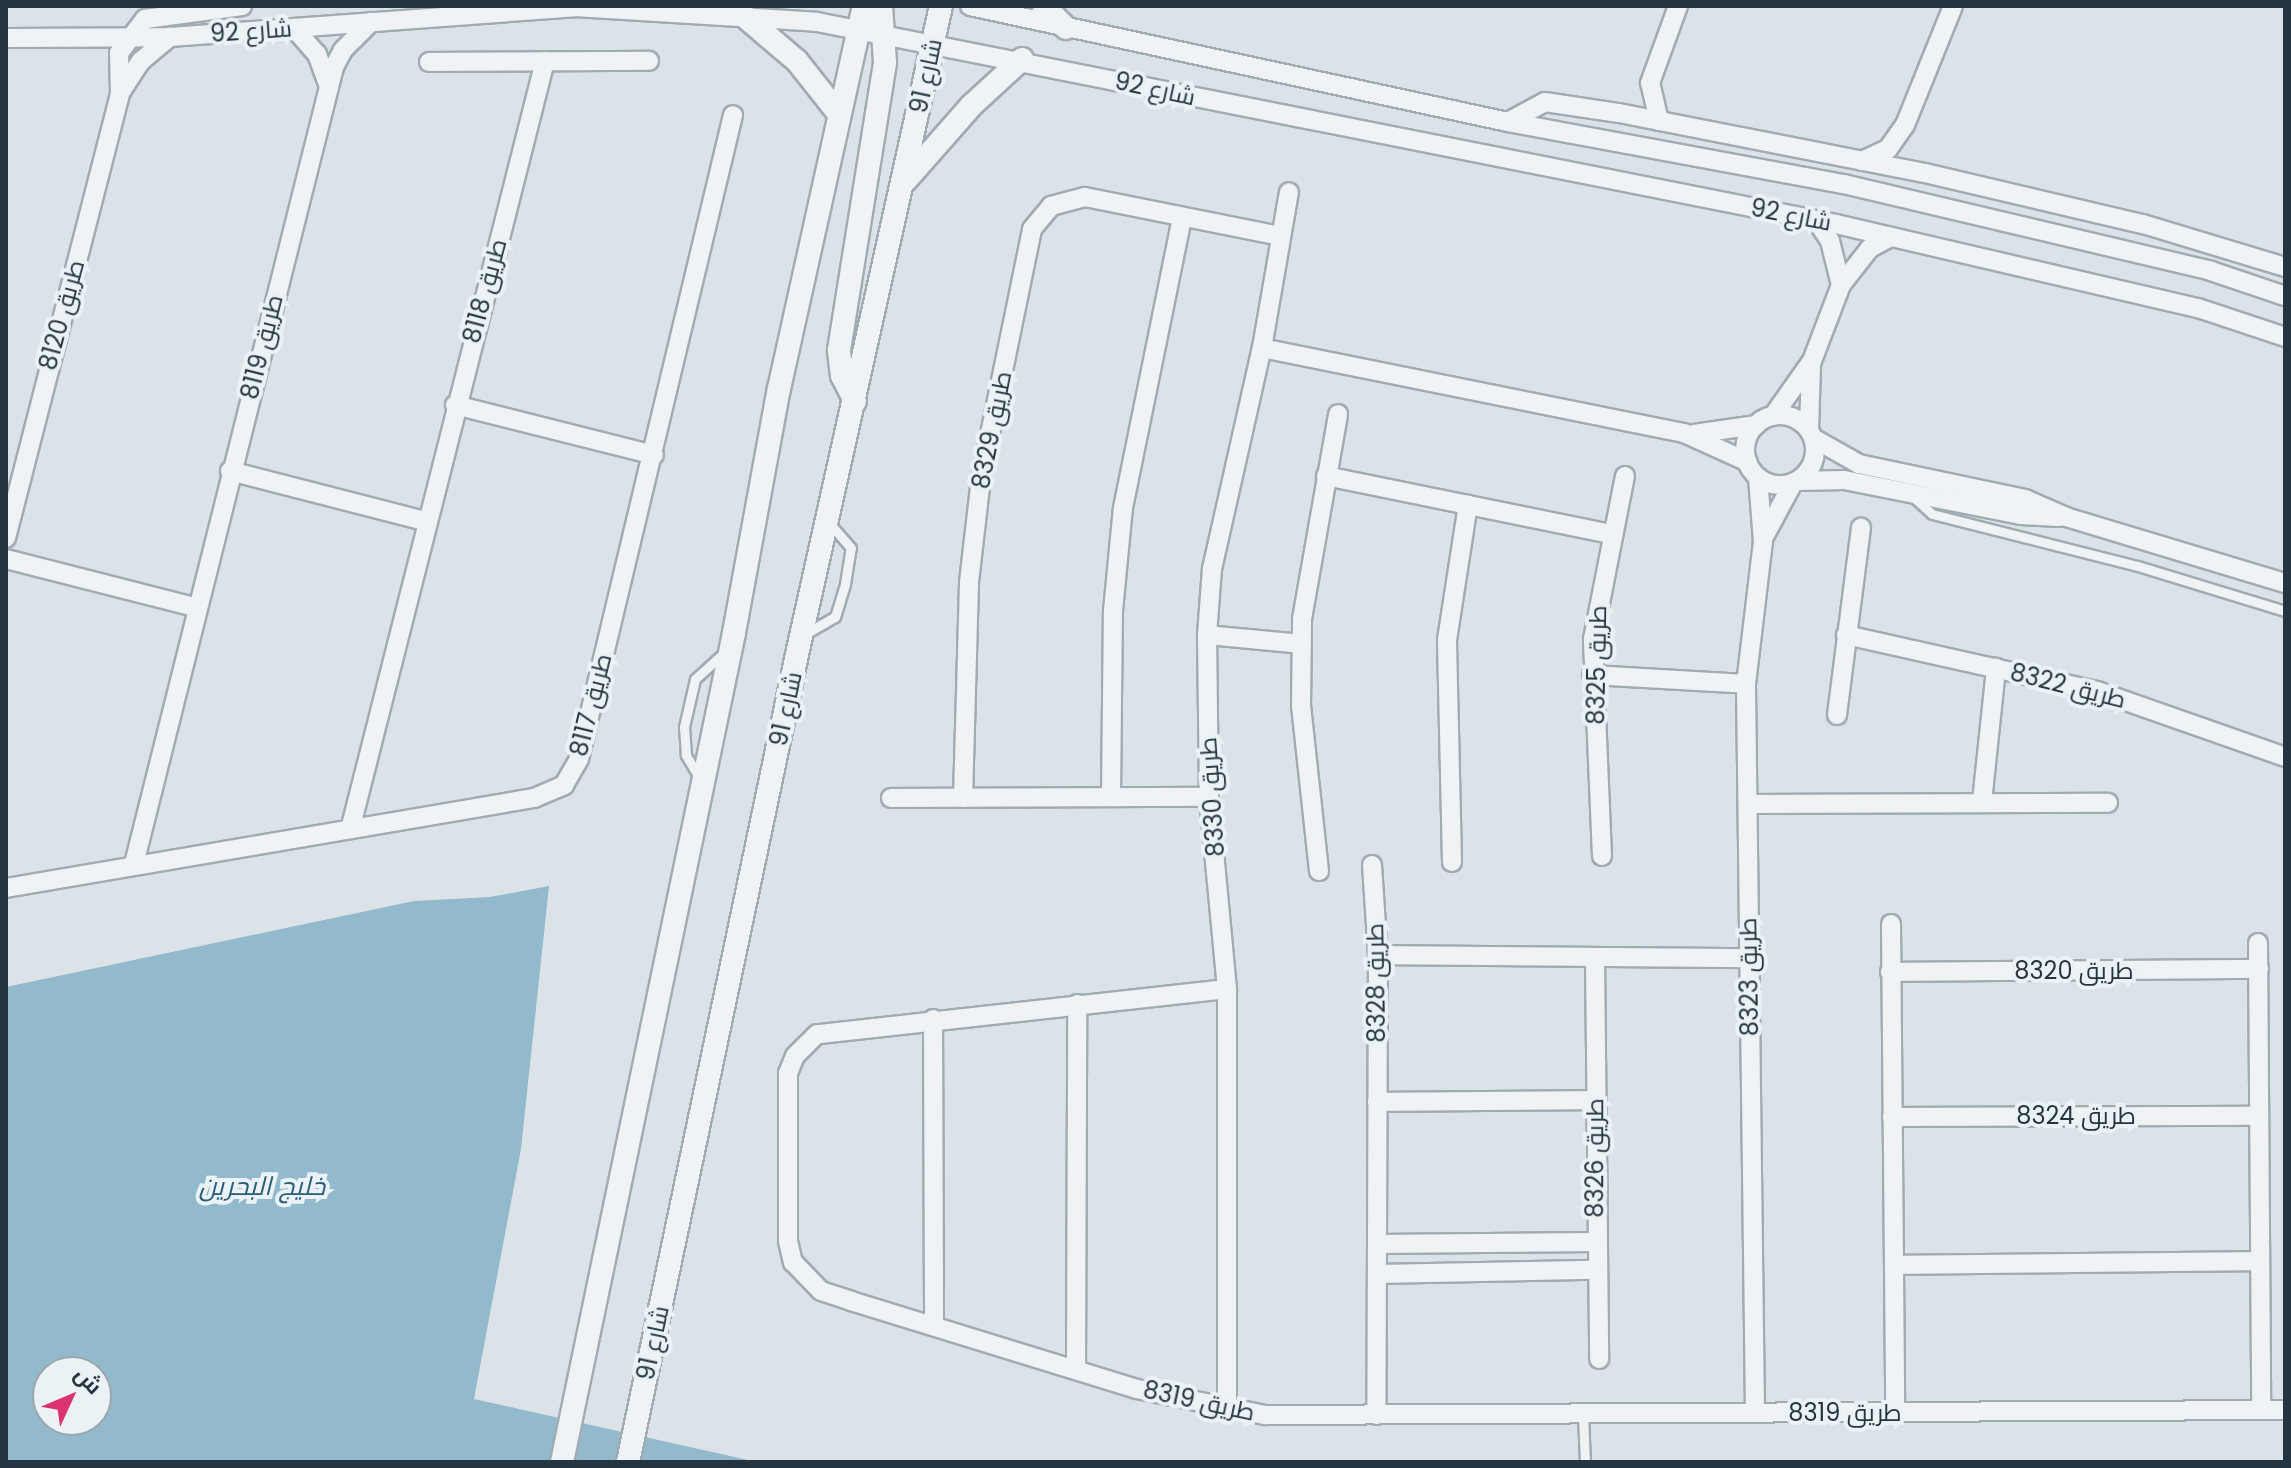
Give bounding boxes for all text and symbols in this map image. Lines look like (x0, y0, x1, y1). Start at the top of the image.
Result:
street label: شارع 92 (209, 14, 293, 48)
street label: شارع 91 (904, 36, 948, 116)
street label: شارع 92 (1112, 66, 1198, 112)
street label: شارع 92 (1748, 193, 1834, 237)
street label: طريق 8118 (457, 236, 513, 346)
street label: طريق 8120 (33, 257, 91, 373)
street label: طريق 8119 (235, 292, 289, 402)
street label: طريق 8329 (966, 369, 1018, 491)
street label: طريق 8325 (1582, 605, 1612, 725)
street label: طريق 8117 (564, 651, 618, 759)
street label: طريق 8322 (2007, 658, 2129, 714)
street label: شارع 91 (764, 669, 808, 749)
street label: طريق 8330 (1193, 736, 1231, 858)
street label: طريق 8323 (1734, 918, 1764, 1036)
street label: طريق 8328 (1361, 923, 1391, 1043)
street label: طريق 8320 (2014, 957, 2134, 985)
street label: طريق 8326 (1581, 1098, 1609, 1218)
street label: طريق 8324 (2016, 1102, 2136, 1130)
water label: خليج البحرين (199, 1171, 325, 1203)
street label: شارع 91 (631, 1303, 675, 1383)
north arrow (32, 1356, 112, 1436)
text: ش (67, 1359, 109, 1401)
street label: طريق 8319 (1141, 1375, 1257, 1427)
street label: طريق 8319 (1788, 1399, 1902, 1427)

